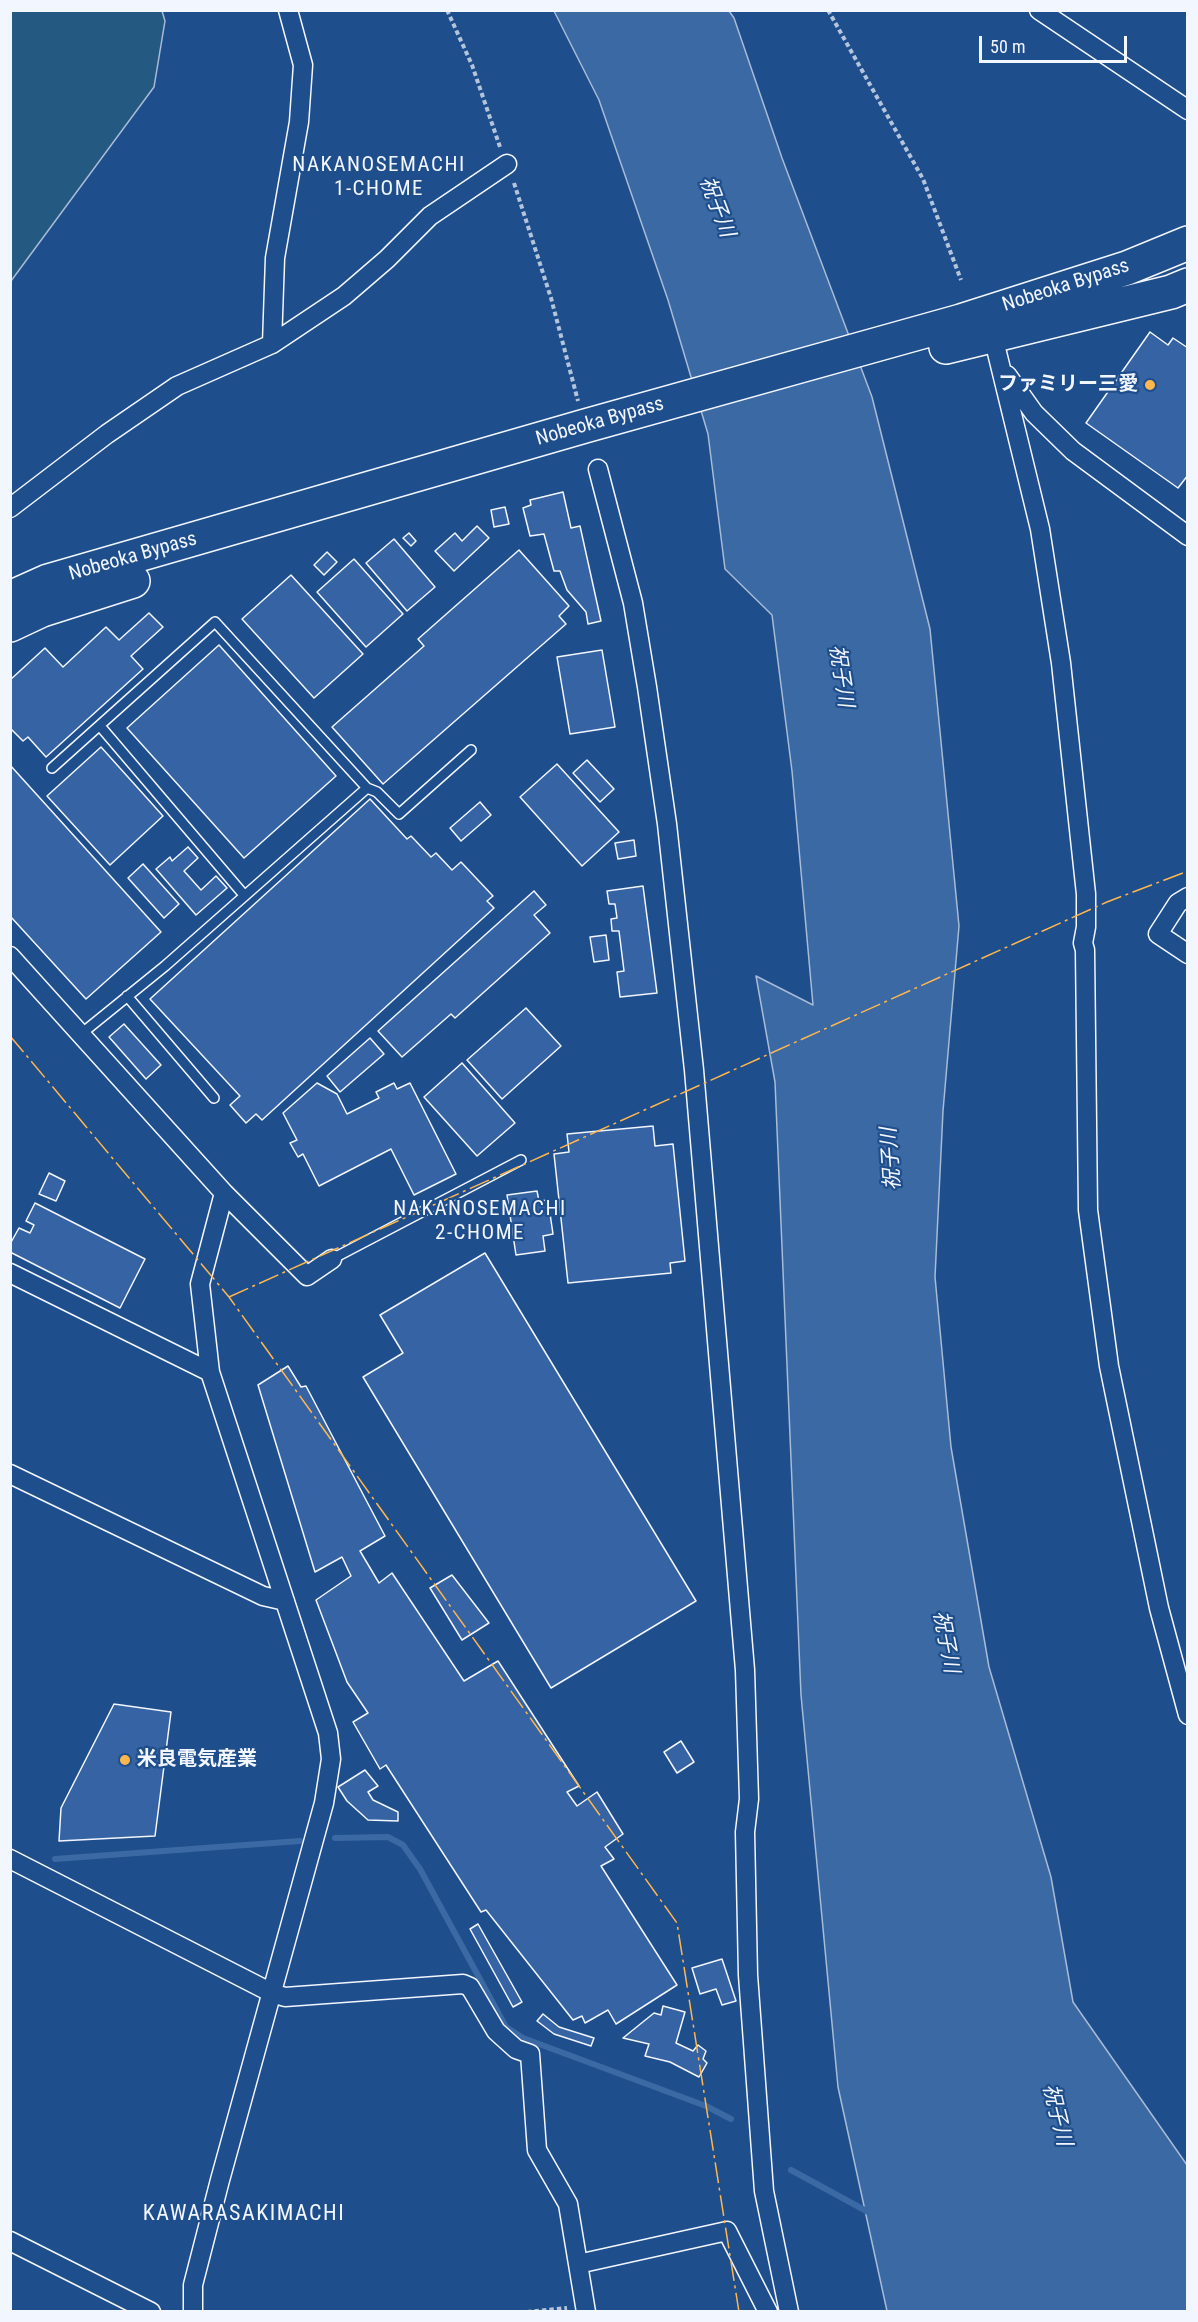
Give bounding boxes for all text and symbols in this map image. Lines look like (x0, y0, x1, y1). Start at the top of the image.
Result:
scale bar (982, 24, 1130, 62)
text: 50 m (990, 36, 1025, 57)
district label: NAKANOSEMACHI 1-CHOME (292, 153, 466, 203)
water label: 祝子川 (693, 173, 739, 241)
street label: Nobeoka Bypass (1000, 254, 1132, 318)
place label: ファミリー三愛 (998, 373, 1138, 397)
marker: ファミリー三愛 (1143, 378, 1157, 392)
street label: Nobeoka Bypass (533, 392, 667, 452)
street label: Nobeoka Bypass (66, 527, 200, 587)
water label: 祝子川 (823, 643, 857, 709)
water label: 祝子川 (877, 1127, 907, 1191)
district label: NAKANOSEMACHI 2-CHOME (393, 1197, 567, 1247)
water label: 祝子川 (927, 1609, 963, 1675)
place label: 米良電気産業 (137, 1748, 257, 1772)
marker: 米良電気産業 (118, 1753, 132, 1767)
water label: 祝子川 (1036, 2081, 1076, 2149)
district label: KAWARASAKIMACHI (143, 2201, 345, 2227)

